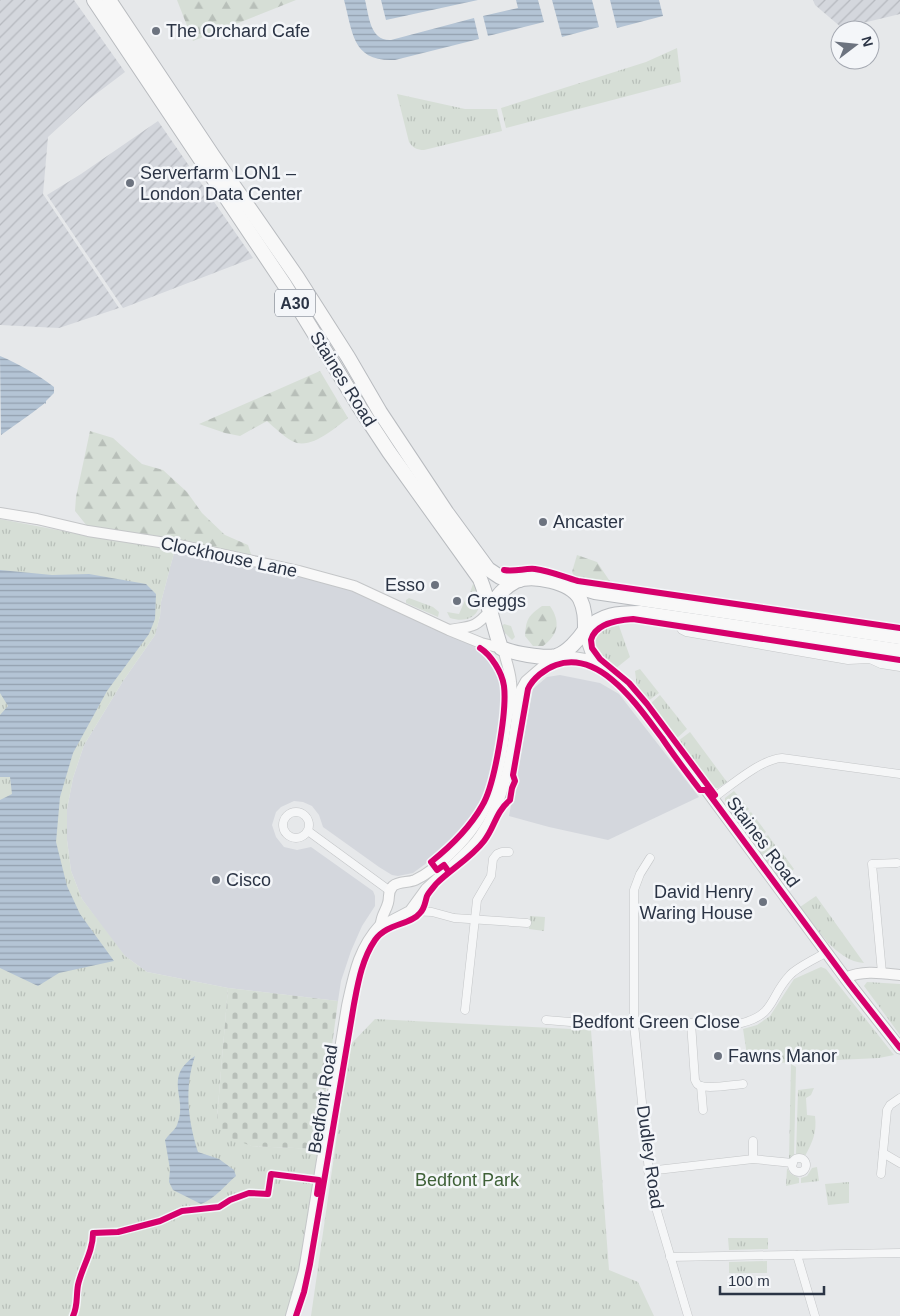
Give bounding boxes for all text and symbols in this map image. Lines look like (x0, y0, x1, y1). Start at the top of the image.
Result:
north arrow (830, 20, 880, 70)
place label: The Orchard Cafe (166, 21, 310, 41)
marker: The Orchard Cafe (150, 25, 162, 37)
text: N (858, 34, 877, 48)
place label: Serverfarm LON1 – London Data Center (140, 163, 302, 204)
marker: Serverfarm LON1 – London Data Center (124, 177, 136, 189)
road number: A30 (275, 290, 315, 316)
street label: Staines Road (306, 328, 380, 430)
place label: Ancaster (553, 512, 624, 532)
marker: Ancaster (537, 516, 549, 528)
street label: Clockhouse Lane (159, 533, 299, 581)
place label: Esso (385, 575, 425, 595)
marker: Esso (429, 579, 441, 591)
place label: Greggs (467, 591, 526, 611)
marker: Greggs (451, 595, 463, 607)
street label: Staines Road (722, 793, 804, 891)
place label: Cisco (226, 870, 271, 890)
marker: Cisco (210, 874, 222, 886)
place label: David Henry Waring House (640, 882, 753, 923)
marker: David Henry Waring House (757, 896, 769, 908)
street label: Bedfont Green Close (572, 1012, 740, 1032)
street label: Bedfont Road (305, 1043, 341, 1155)
place label: Fawns Manor (728, 1046, 837, 1066)
marker: Fawns Manor (712, 1050, 724, 1062)
street label: Dudley Road (633, 1104, 667, 1210)
park label: Bedfont Park (415, 1170, 520, 1190)
scale bar (720, 1264, 824, 1296)
text: 100 m (728, 1272, 770, 1289)

